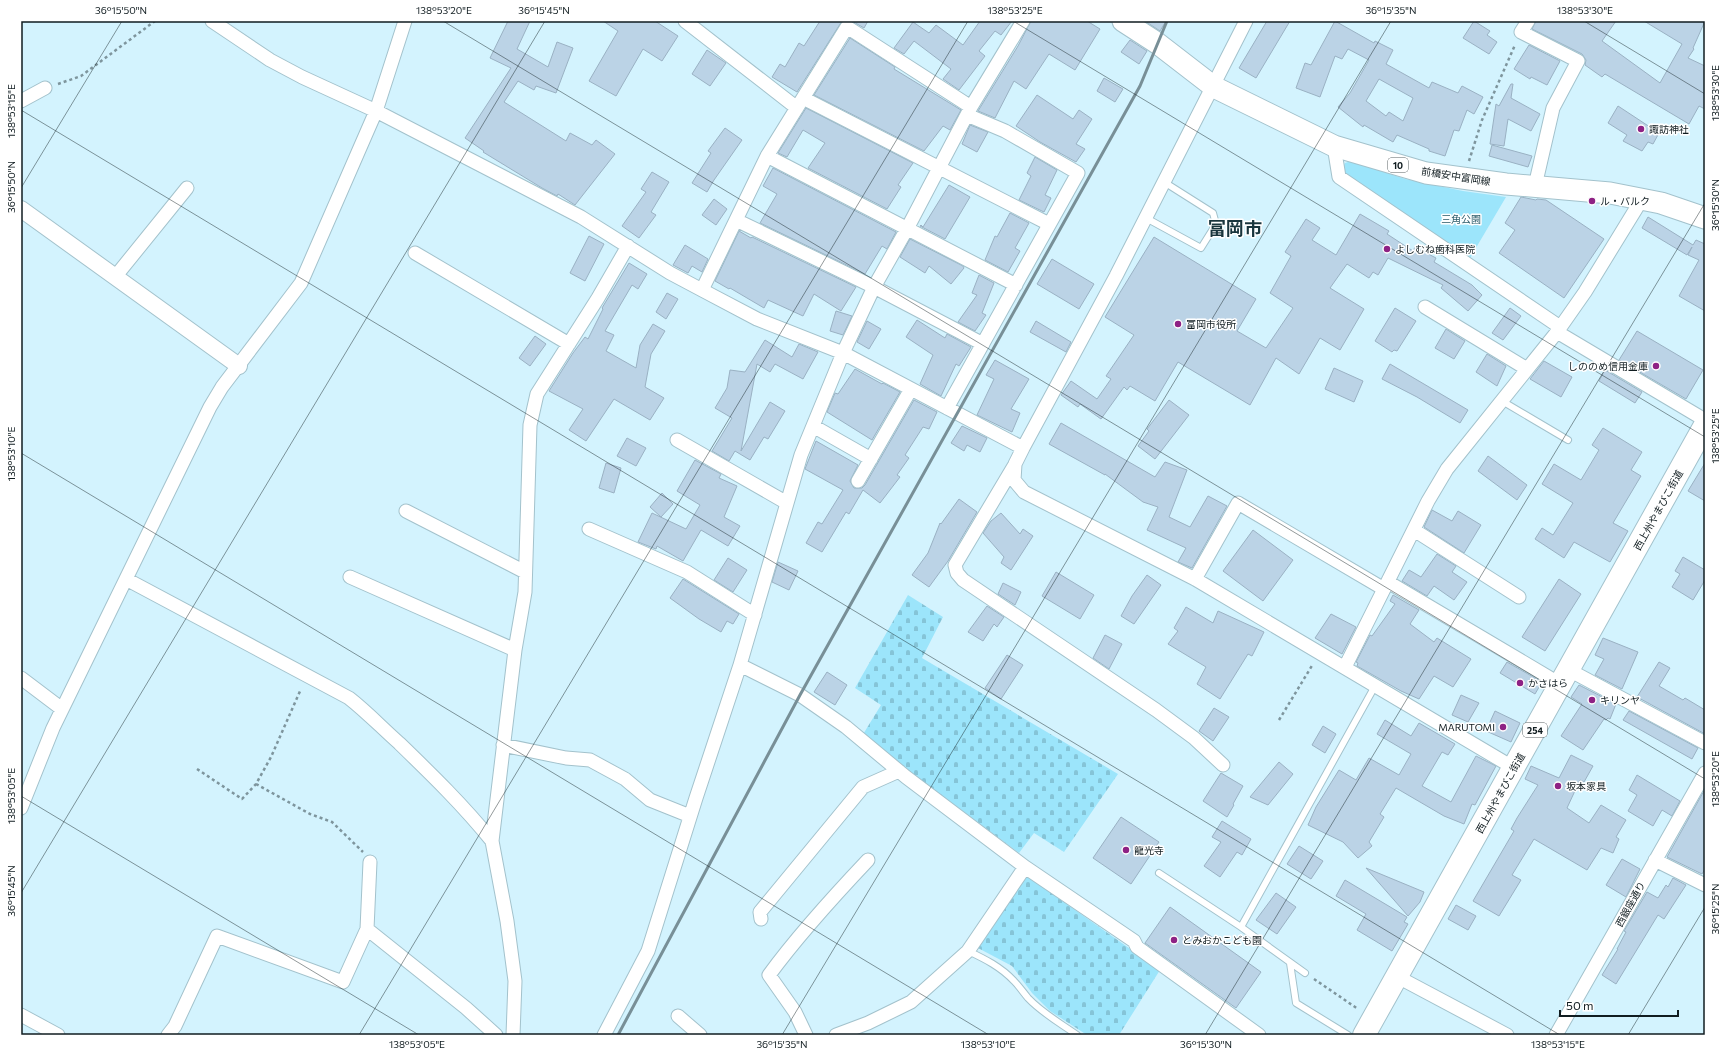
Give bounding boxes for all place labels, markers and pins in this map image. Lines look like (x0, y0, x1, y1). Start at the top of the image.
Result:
place label: 諏訪神社 (1649, 123, 1689, 135)
marker: 諏訪神社 (1636, 124, 1646, 134)
place label: ル・パルク (1600, 195, 1650, 207)
marker: ル・パルク (1587, 196, 1597, 206)
place label: よしむね歯科医院 (1395, 243, 1475, 255)
marker: よしむね歯科医院 (1382, 244, 1392, 254)
place label: 富岡市役所 (1186, 318, 1236, 330)
marker: 富岡市役所 (1173, 319, 1183, 329)
place label: しののめ信用金庫 (1568, 360, 1648, 372)
marker: しののめ信用金庫 (1651, 361, 1661, 371)
place label: かさはら (1528, 677, 1568, 689)
marker: かさはら (1515, 678, 1525, 688)
place label: キリンヤ (1600, 694, 1640, 706)
marker: キリンヤ (1587, 695, 1597, 705)
place label: MARUTOMI (1438, 721, 1495, 733)
marker: MARUTOMI (1498, 722, 1508, 732)
place label: 坂本家具 (1566, 780, 1606, 792)
marker: 坂本家具 (1553, 781, 1563, 791)
place label: 龍光寺 (1134, 844, 1164, 856)
marker: 龍光寺 (1121, 845, 1131, 855)
place label: とみおかこども園 (1182, 934, 1262, 946)
marker: とみおかこども園 (1169, 935, 1179, 945)

